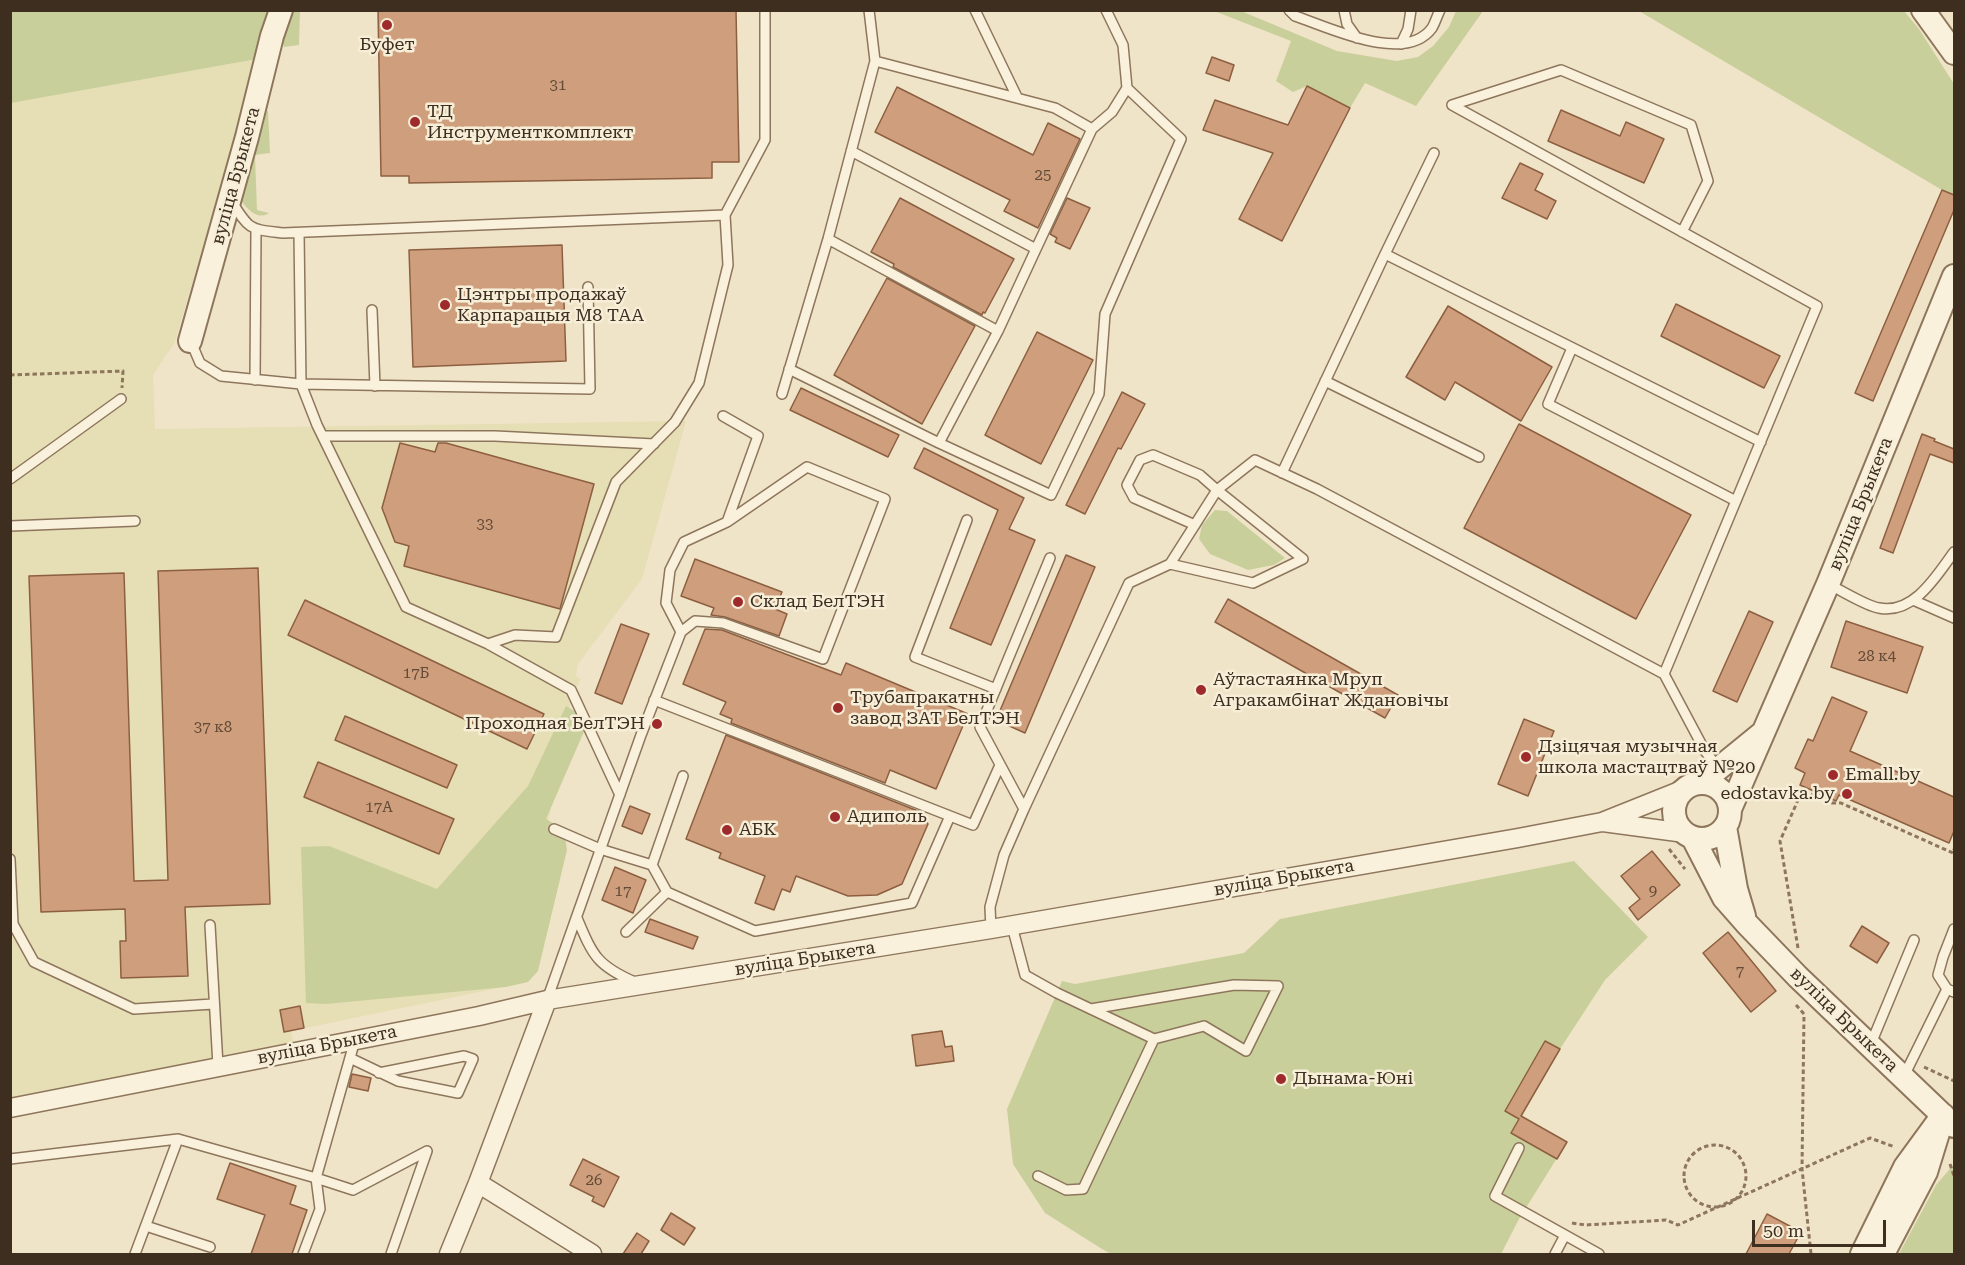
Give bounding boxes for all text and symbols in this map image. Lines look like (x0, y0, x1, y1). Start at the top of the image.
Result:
marker: Буфет (380, 18, 394, 32)
place label: Буфет (359, 34, 415, 56)
house number: 31 (550, 77, 566, 95)
place label: ТД Инструменткомплект (427, 101, 634, 144)
street label: вуліца Брыкета (207, 105, 265, 247)
marker: ТД Инструменткомплект (408, 115, 422, 129)
house number: 25 (1035, 167, 1051, 185)
place label: Цэнтры продажаў Карпарацыя М8 ТАА (457, 284, 644, 326)
marker: Цэнтры продажаў Карпарацыя М8 ТАА (438, 298, 452, 312)
street label: вуліца Брыкета (1824, 434, 1898, 574)
house number: 33 (477, 516, 493, 534)
place label: Склад БелТЭН (750, 591, 885, 613)
marker: Склад БелТЭН (731, 595, 745, 609)
house number: 28 к4 (1858, 648, 1896, 666)
house number: 17Б (403, 665, 429, 683)
place label: Аўтастаянка Мруп Агракамбінат Ждановічы (1213, 669, 1449, 712)
marker: Аўтастаянка Мруп Агракамбінат Ждановічы (1194, 683, 1208, 697)
place label: Трубапракатны завод ЗАТ БелТЭН (850, 687, 1020, 730)
marker: Трубапракатны завод ЗАТ БелТЭН (831, 701, 845, 715)
place label: Проходная БелТЭН (465, 713, 645, 735)
marker: Проходная БелТЭН (650, 717, 664, 731)
house number: 37 к8 (194, 719, 232, 737)
place label: Дзіцячая музычная школа мастацтваў №20 (1538, 736, 1755, 778)
marker: Дзіцячая музычная школа мастацтваў №20 (1519, 750, 1533, 764)
place label: Emall.by (1845, 764, 1920, 786)
marker: Emall.by (1826, 768, 1840, 782)
place label: edostavka.by (1720, 783, 1835, 805)
marker: edostavka.by (1840, 787, 1854, 801)
house number: 17А (365, 799, 393, 817)
place label: Адиполь (847, 806, 927, 828)
marker: Адиполь (828, 810, 842, 824)
place label: АБК (739, 819, 776, 841)
marker: АБК (720, 823, 734, 837)
street label: вуліца Брыкета (1212, 855, 1356, 901)
house number: 17 (615, 883, 631, 901)
house number: 9 (1649, 883, 1657, 901)
street label: вуліца Брыкета (733, 937, 877, 981)
house number: 7 (1736, 963, 1744, 981)
street label: вуліца Брыкета (1785, 963, 1903, 1077)
street label: вуліца Брыкета (255, 1021, 399, 1069)
place label: Дынама-Юні (1293, 1068, 1413, 1090)
marker: Дынама-Юні (1274, 1072, 1288, 1086)
house number: 26 (586, 1172, 602, 1190)
scale bar (1755, 1208, 1888, 1246)
text: 50 m (1763, 1220, 1804, 1241)

